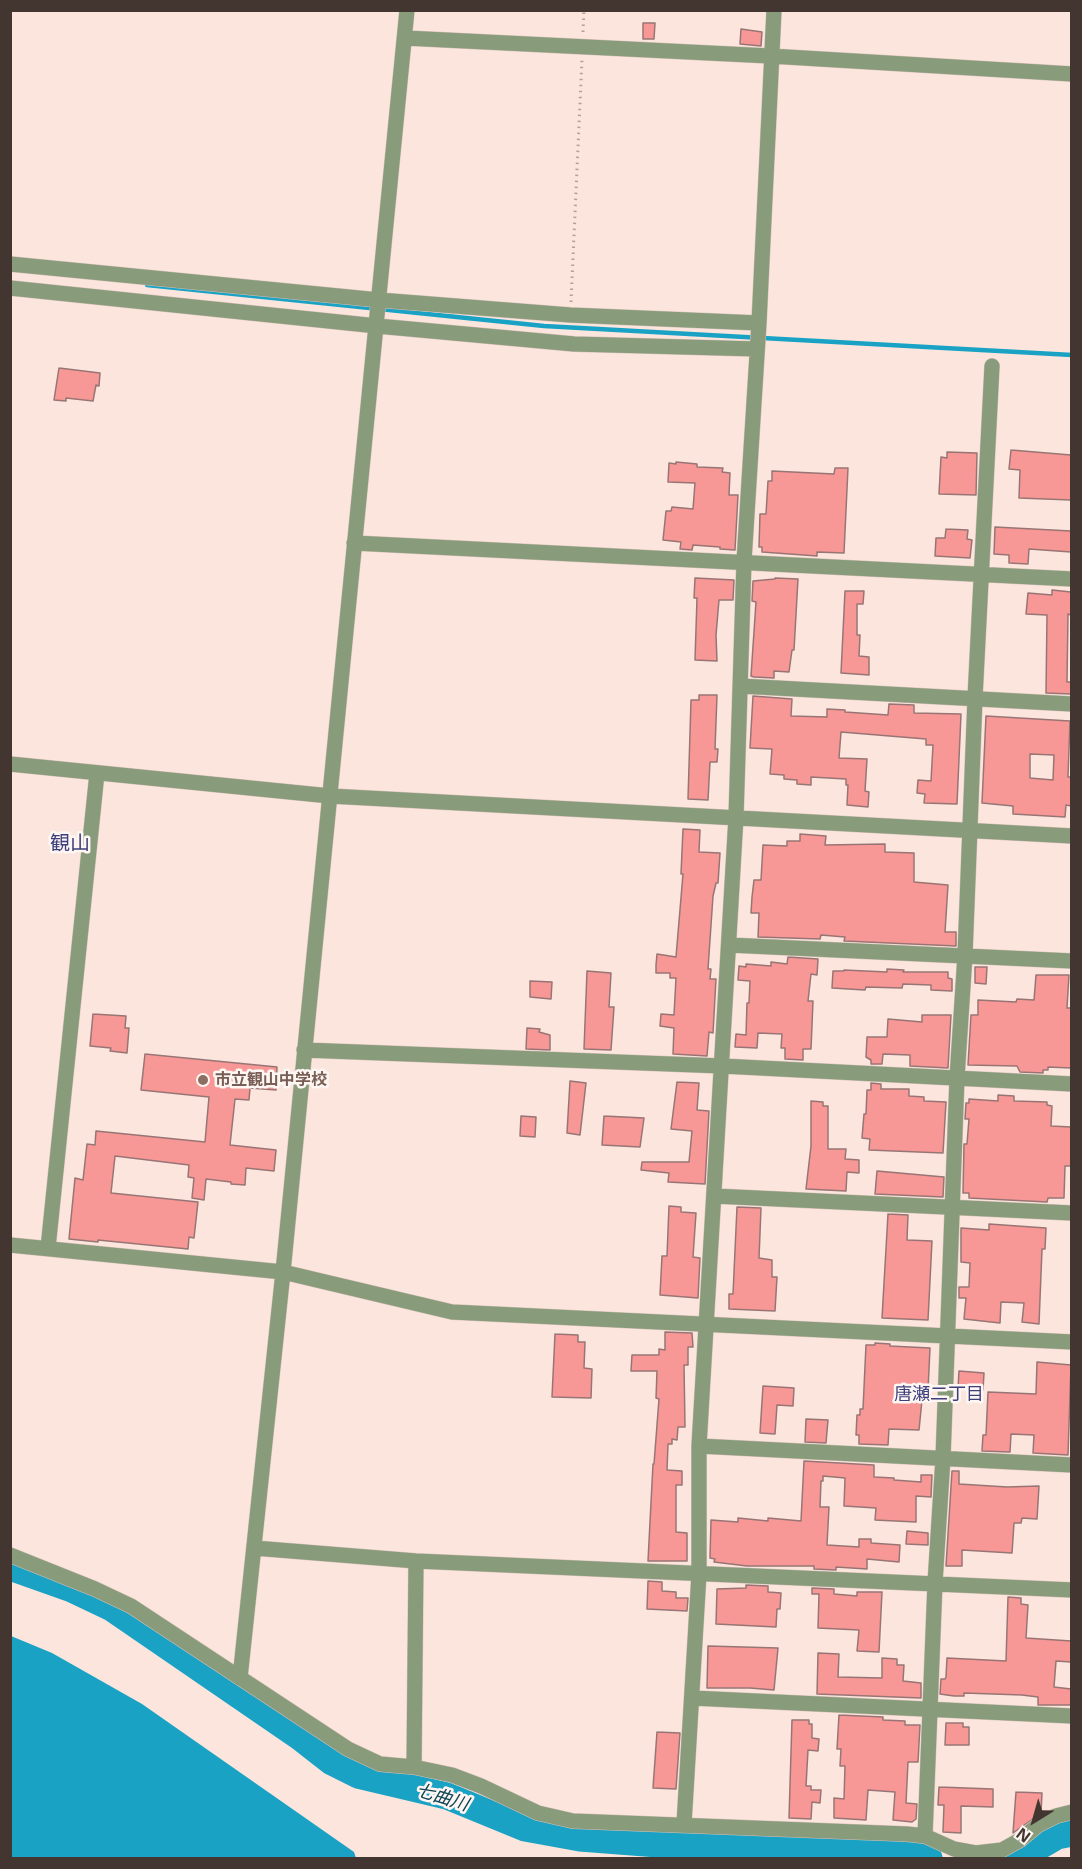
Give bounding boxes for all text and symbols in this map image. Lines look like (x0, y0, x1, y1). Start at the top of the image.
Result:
district label: 観山 (50, 832, 90, 856)
place label: 市立観山中学校 (215, 1070, 327, 1090)
marker: 市立観山中学校 (196, 1073, 210, 1087)
district label: 唐瀬二丁目 (894, 1384, 984, 1406)
water label: 七曲川 (413, 1780, 471, 1816)
north arrow (1004, 1791, 1064, 1851)
text: N (1011, 1823, 1035, 1848)

